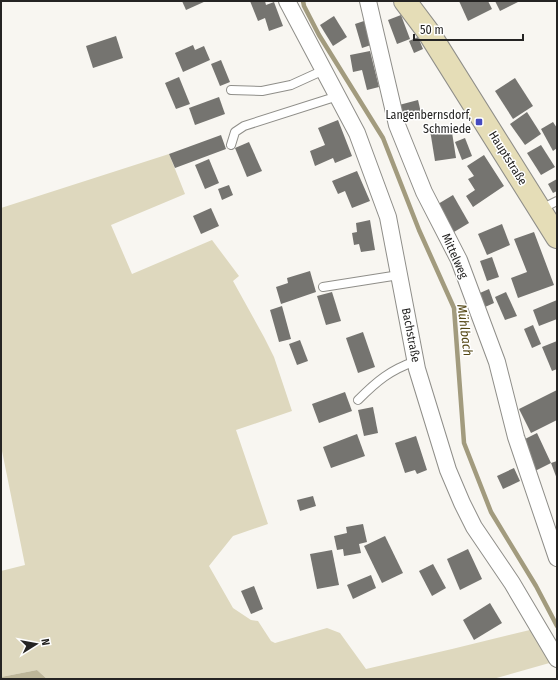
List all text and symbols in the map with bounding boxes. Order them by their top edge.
scale bar [414,16,523,42]
text: 50 m [420,23,444,37]
place label: Langenbernsdorf, Schmiede [385,108,471,136]
marker: Langenbernsdorf, Schmiede [474,117,484,127]
street label: Hauptstraße [486,128,530,188]
street label: Mittelweg [439,231,471,281]
water label: Mühlbach [454,303,476,357]
street label: Bachstraße [399,307,423,363]
north arrow [16,624,56,664]
text: N [38,638,52,647]

